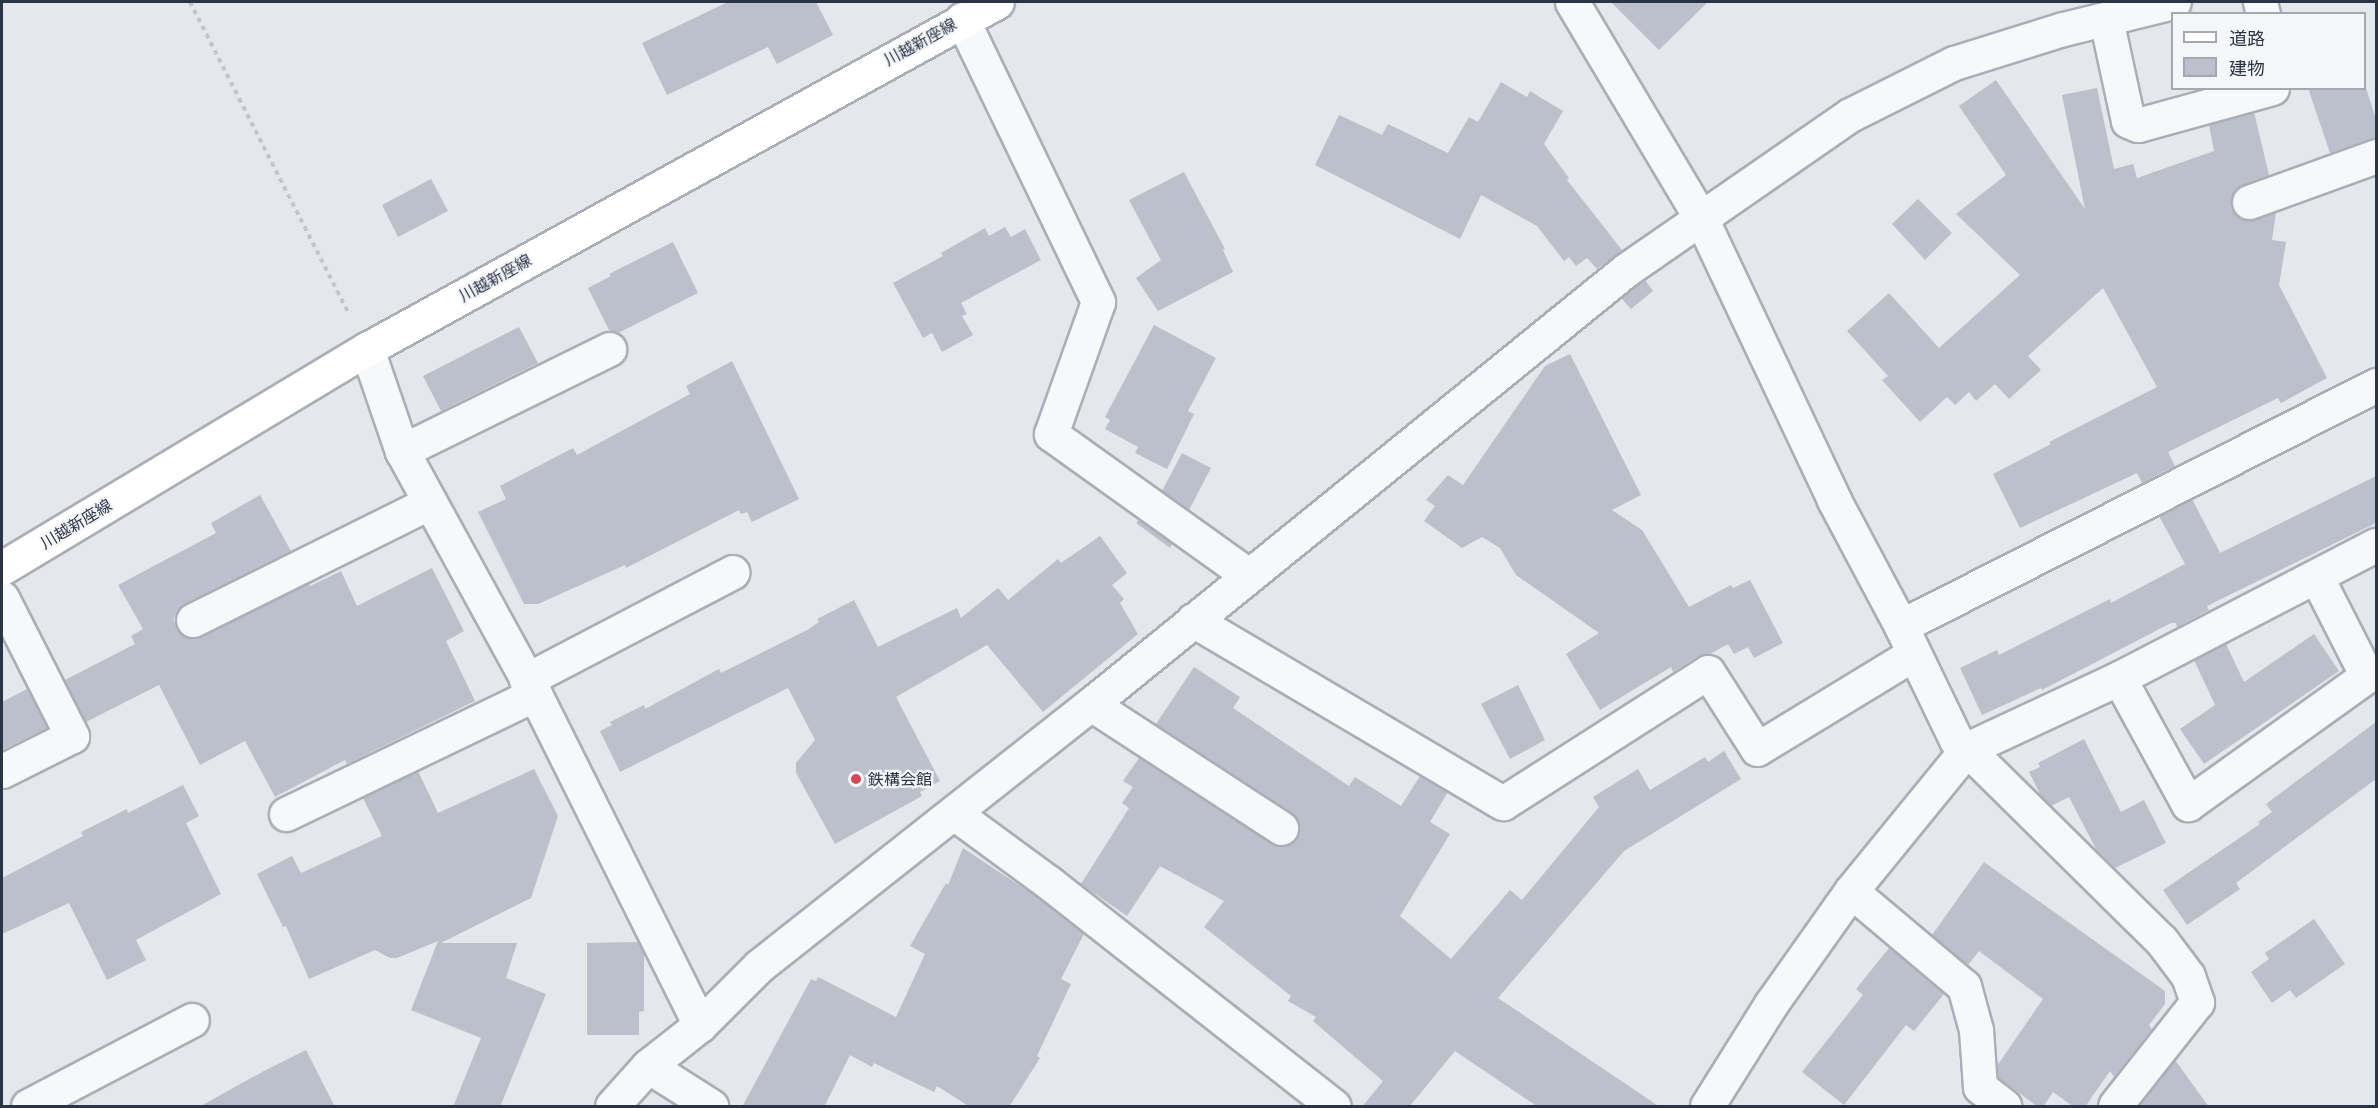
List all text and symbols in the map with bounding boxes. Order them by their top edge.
legend [2171,12,2366,90]
street label: 川越新座線 [880,14,960,70]
text: 道路 [2229,28,2265,48]
text: 建物 [2229,58,2265,78]
street label: 川越新座線 [455,250,535,306]
street label: 川越新座線 [37,495,115,553]
place label: 鉄構会館 [868,769,932,789]
marker: 鉄構会館 [849,772,863,786]

